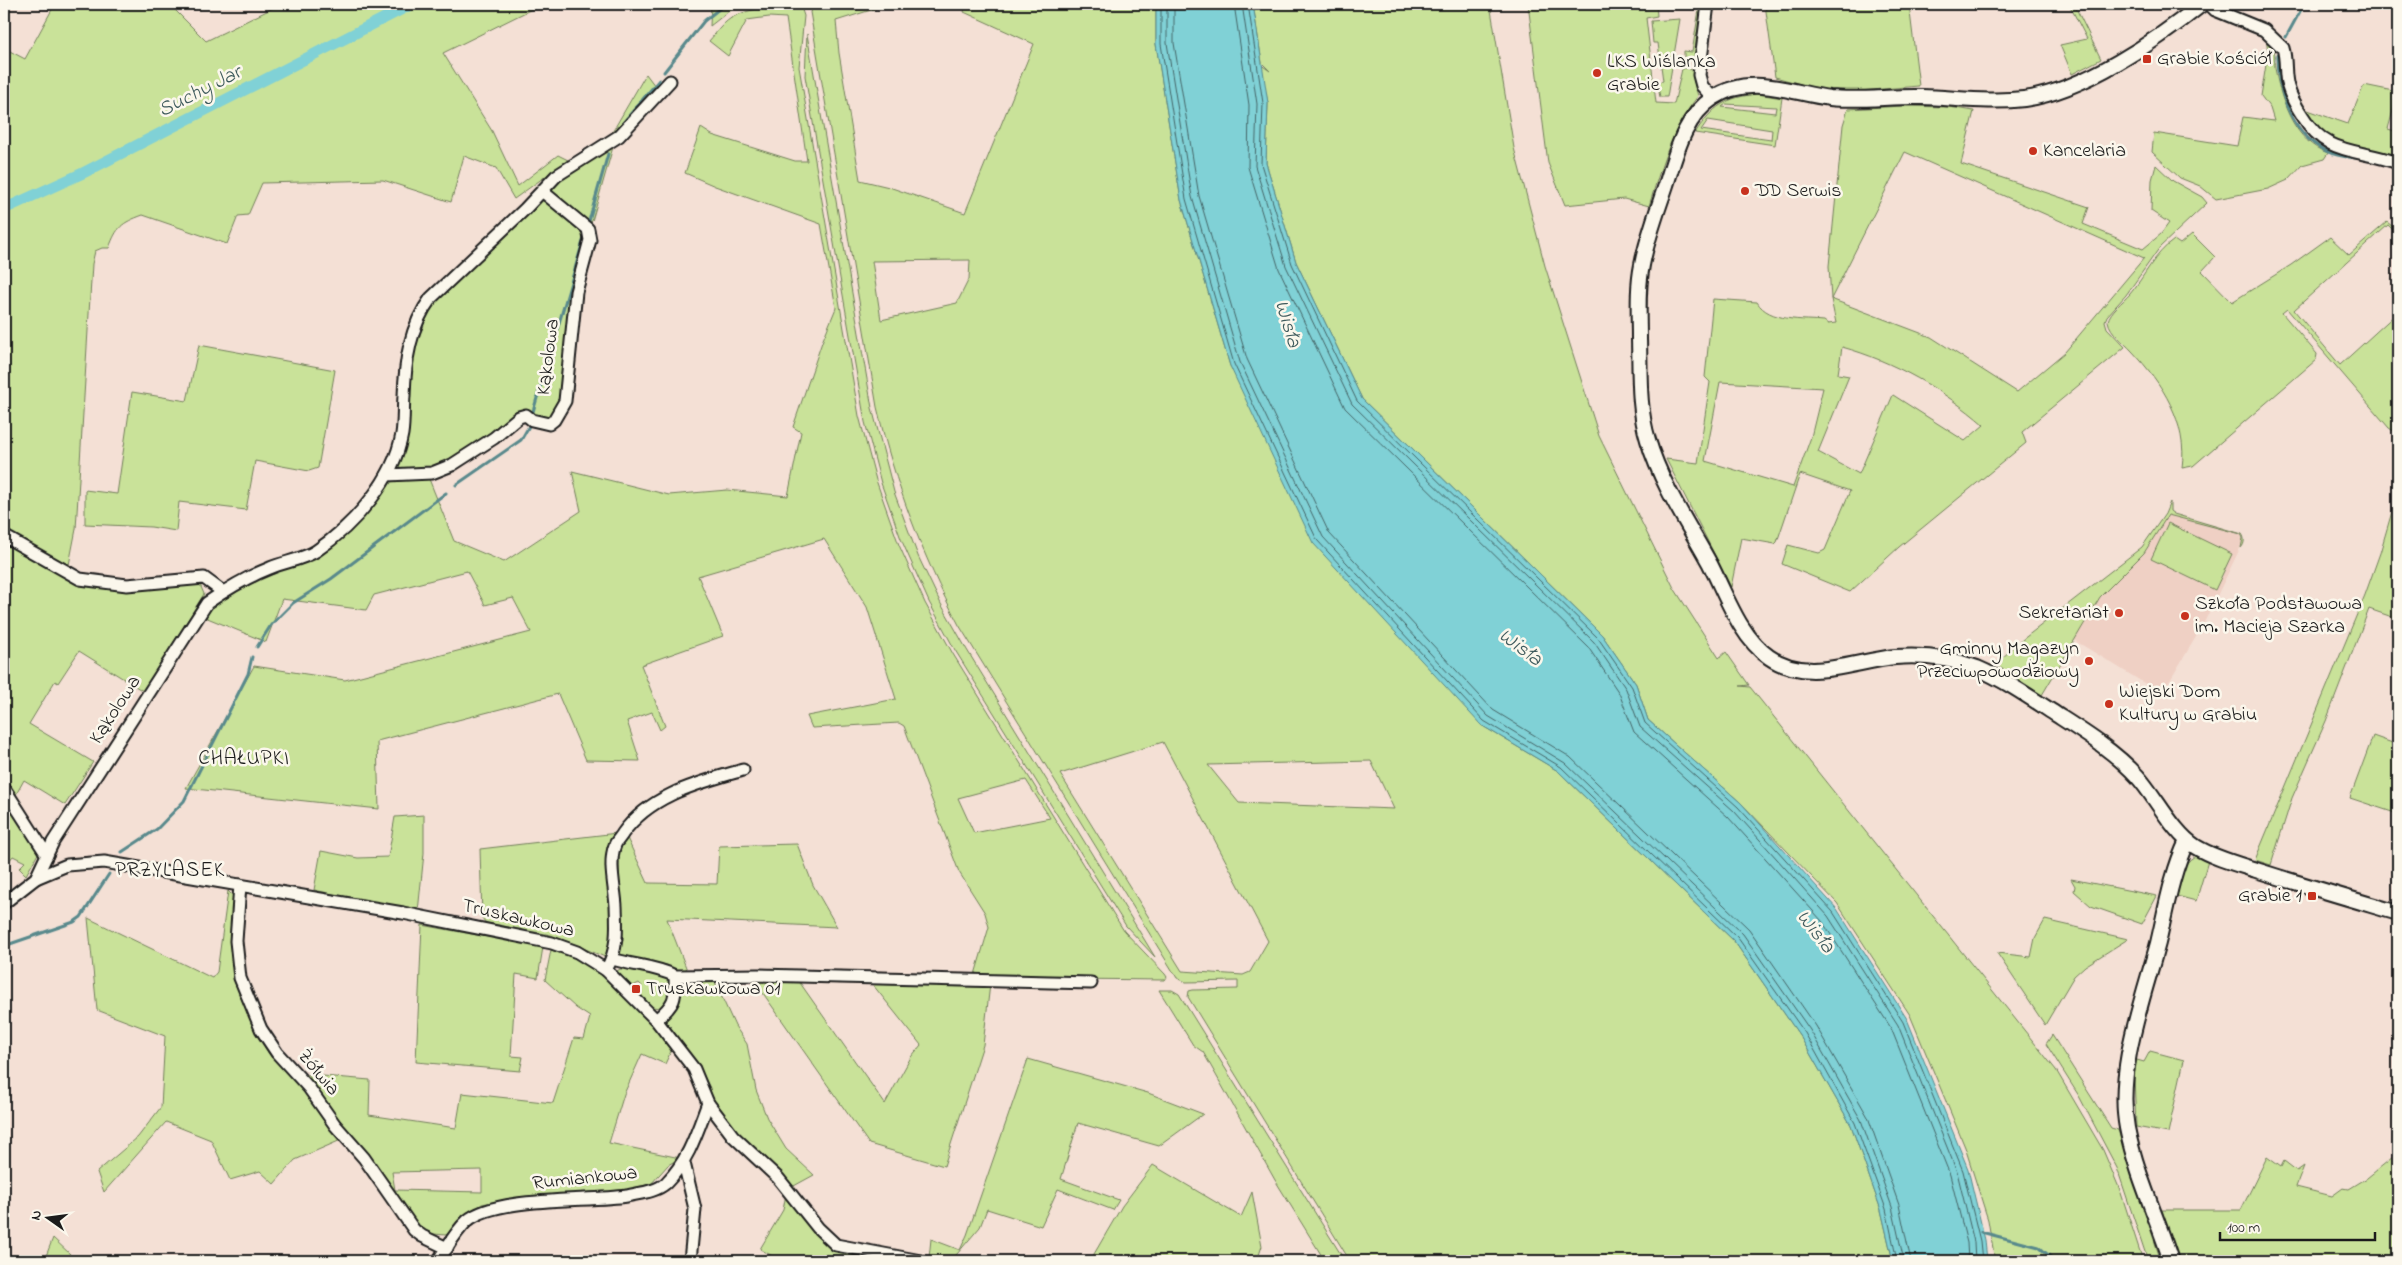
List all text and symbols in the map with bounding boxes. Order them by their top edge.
place label: Grabie Kościół [2157,45,2272,74]
place label: LKS Wiślanka Grabie [1607,48,1716,100]
marker: Grabie Kościół [2141,53,2153,65]
water label: Suchy Jar [153,57,249,126]
marker: LKS Wiślanka Grabie [1591,67,1603,79]
place label: Kancelaria [2043,137,2126,166]
marker: Kancelaria [2027,145,2039,157]
place label: DD Serwis [1754,177,1841,206]
marker: DD Serwis [1739,185,1751,197]
water label: Wisła [1266,297,1309,352]
street label: Kąkolowa [530,317,568,397]
place label: Szkoła Podstawowa im. Macieja Szarka [2195,590,2362,642]
place label: Sekretariat [2018,599,2109,628]
marker: Sekretariat [2113,607,2125,619]
marker: Szkoła Podstawowa im. Macieja Szarka [2179,610,2191,622]
water label: Wisła [1492,622,1549,675]
place label: Gminny Magazyn Przeciwpowodziowy [1917,635,2079,687]
marker: Gminny Magazyn Przeciwpowodziowy [2083,655,2095,667]
street label: Kąkolowa [83,670,149,750]
place label: Wiejski Dom Kultury w Grabiu [2119,678,2257,730]
marker: Wiejski Dom Kultury w Grabiu [2103,698,2115,710]
district label: CHAŁUPKI [198,744,290,774]
district label: PRZYLASEK [115,856,225,886]
place label: Grabie 1 [2238,882,2302,911]
marker: Grabie 1 [2306,890,2318,902]
street label: Truskawkowa [459,892,577,946]
water label: Wisła [1788,904,1842,961]
place label: Truskawkowa 01 [646,975,781,1004]
marker: Truskawkowa 01 [630,983,642,995]
street label: Żółwia [290,1043,346,1103]
street label: Rumiankowa [531,1159,639,1199]
north arrow [22,1192,72,1242]
text: N [26,1208,48,1222]
scale bar [2220,1210,2374,1242]
text: 100 m [2227,1217,2260,1239]

